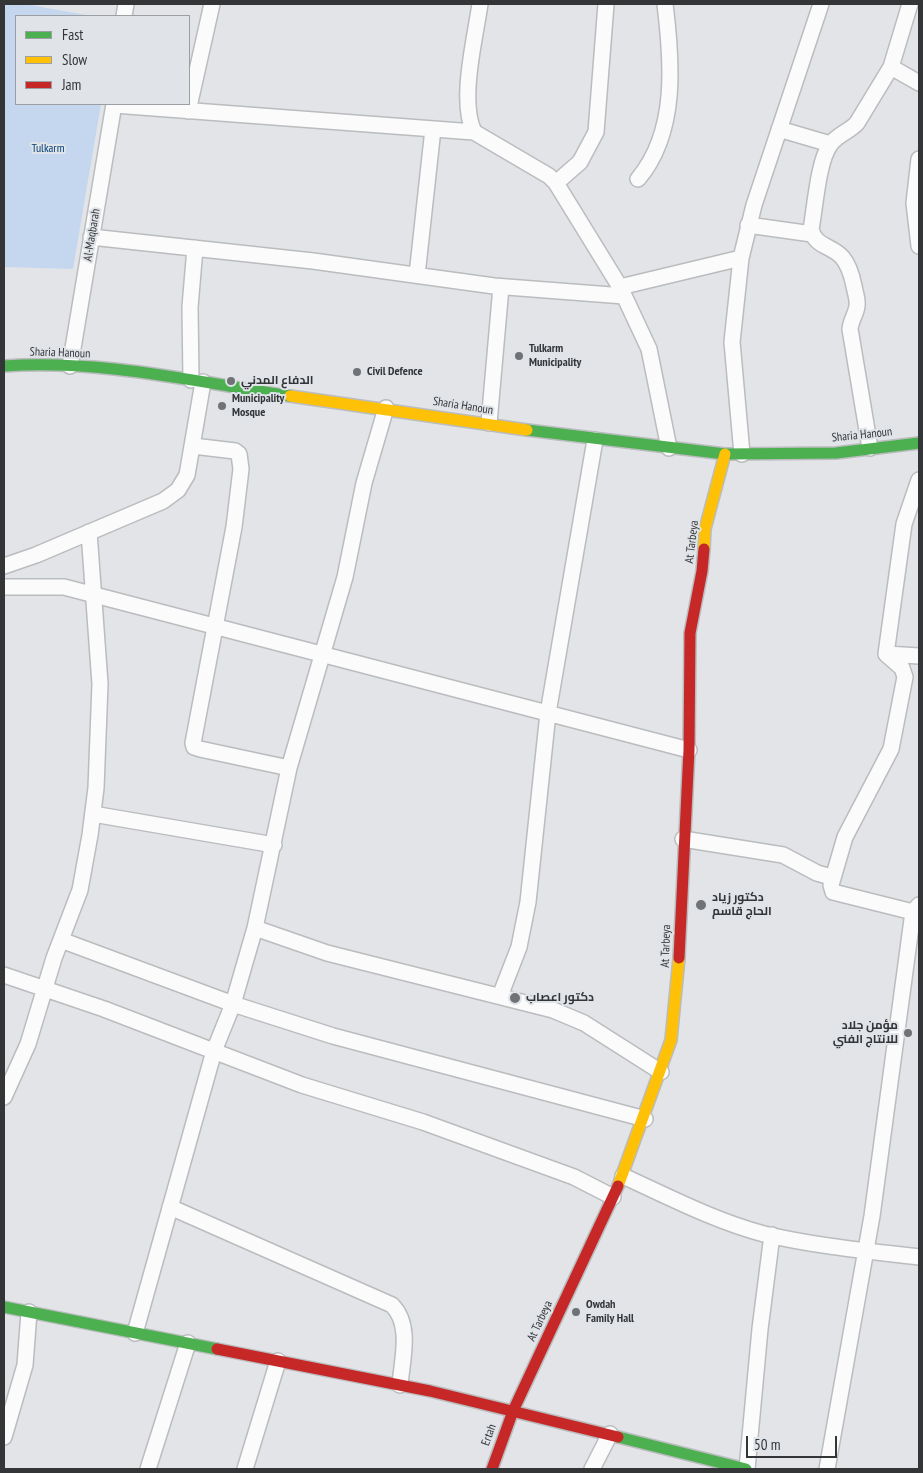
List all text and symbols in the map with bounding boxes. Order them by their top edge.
legend [15,15,190,105]
text: Fast [62,25,83,44]
text: Slow [62,50,87,69]
text: Jam [62,75,81,94]
park label: Tulkarm [32,142,64,156]
street label: Al-Maqbarah [81,208,103,262]
place label: Tulkarm Municipality [529,342,581,370]
street label: Sharia Hanoun [29,345,91,361]
marker: Tulkarm Municipality [513,350,525,362]
place label: Civil Defence [367,365,423,379]
marker: Civil Defence [351,366,363,378]
place label: الدفاع المدني [241,374,314,388]
marker: الدفاع المدني [225,375,237,387]
place label: Municipality Mosque [232,392,284,420]
street label: Sharia Hanoun [432,394,494,418]
marker: Municipality Mosque [216,400,228,412]
street label: Sharia Hanoun [831,425,893,445]
street label: At Tarbeya [682,520,702,564]
place label: دكتور زياد الحاج قاسم [712,891,772,919]
marker: دكتور زياد الحاج قاسم [694,898,708,912]
street label: At Tarbeya [658,924,674,968]
marker: دكتور اعصاب [508,991,522,1005]
place label: دكتور اعصاب [526,991,594,1005]
place label: مؤمن جلاد للانتاج الفني [833,1019,898,1047]
marker: مؤمن جلاد للانتاج الفني [902,1027,914,1039]
street label: At Tarbeya [524,1298,556,1344]
place label: Owdah Family Hall [586,1298,634,1326]
marker: Owdah Family Hall [570,1306,582,1318]
street label: Ertah [478,1422,500,1448]
scale bar [748,1426,839,1458]
text: 50 m [754,1435,780,1454]

